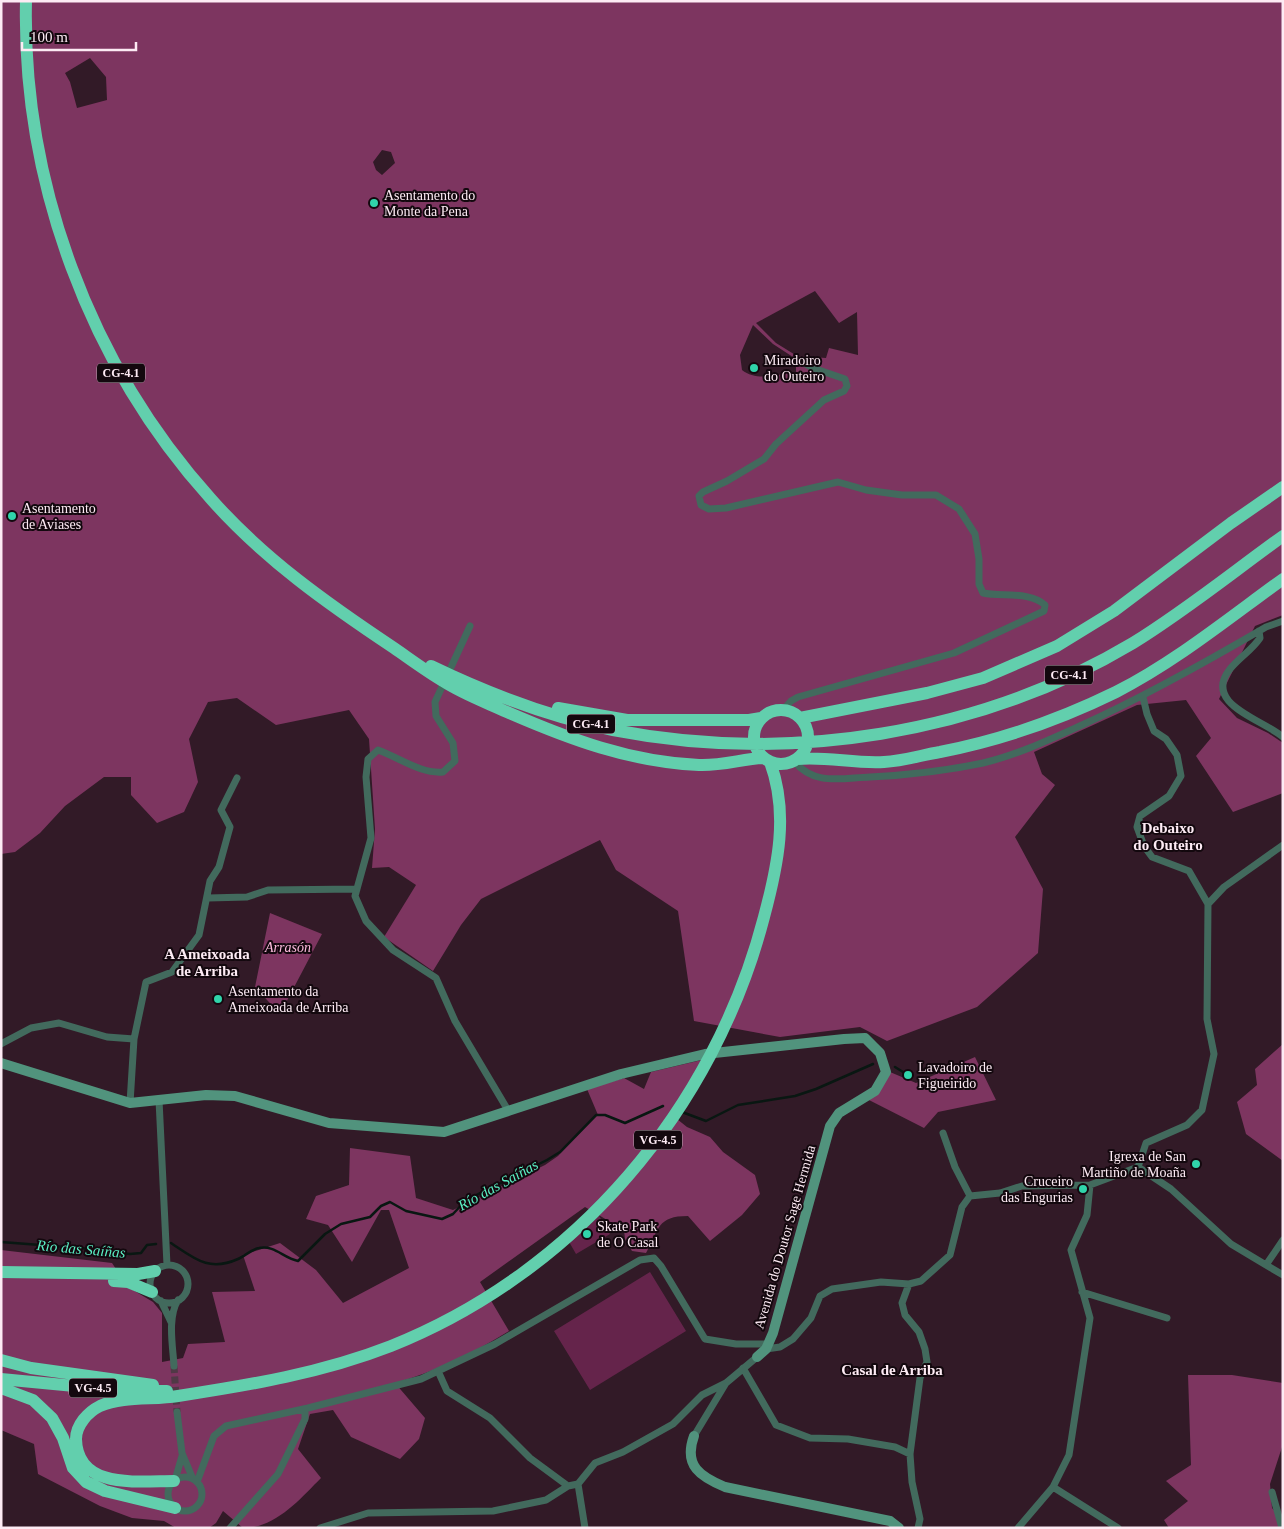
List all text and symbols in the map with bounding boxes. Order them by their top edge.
scale bar [22,20,136,52]
text: 100 m [30,29,68,45]
place label: Asentamento do Monte da Pena [384,188,475,219]
marker: Asentamento do Monte da Pena [368,197,380,209]
place label: Miradoiro do Outeiro [764,353,824,384]
marker: Miradoiro do Outeiro [748,362,760,374]
road number: CG-4.1 [97,363,145,382]
place label: Asentamento de Aviases [22,501,96,532]
marker: Asentamento de Aviases [6,510,18,522]
road number: CG-4.1 [1045,666,1093,684]
road number: CG-4.1 [567,714,615,734]
district label: Debaixo do Outeiro [1133,820,1203,853]
park label: Arrasón [264,940,311,955]
district label: A Ameixoada de Arriba [164,946,250,979]
place label: Asentamento da Ameixoada de Arriba [228,984,349,1015]
marker: Asentamento da Ameixoada de Arriba [212,993,224,1005]
place label: Lavadoiro de Figueirido [918,1060,992,1091]
marker: Lavadoiro de Figueirido [902,1069,914,1081]
road number: VG-4.5 [634,1130,682,1150]
street label: Avenida do Doutor Sage Hermida [752,1143,819,1331]
place label: Igrexa de San Martiño de Moaña [1082,1149,1187,1180]
water label: Río das Saíñas [454,1156,541,1214]
marker: Igrexa de San Martiño de Moaña [1190,1158,1202,1170]
place label: Cruceiro das Engurias [1001,1174,1073,1205]
marker: Cruceiro das Engurias [1077,1183,1089,1195]
place label: Skate Park de O Casal [597,1219,659,1250]
marker: Skate Park de O Casal [581,1228,593,1240]
water label: Río das Saíñas [35,1237,126,1261]
district label: Casal de Arriba [841,1362,943,1378]
road number: VG-4.5 [69,1379,117,1398]

